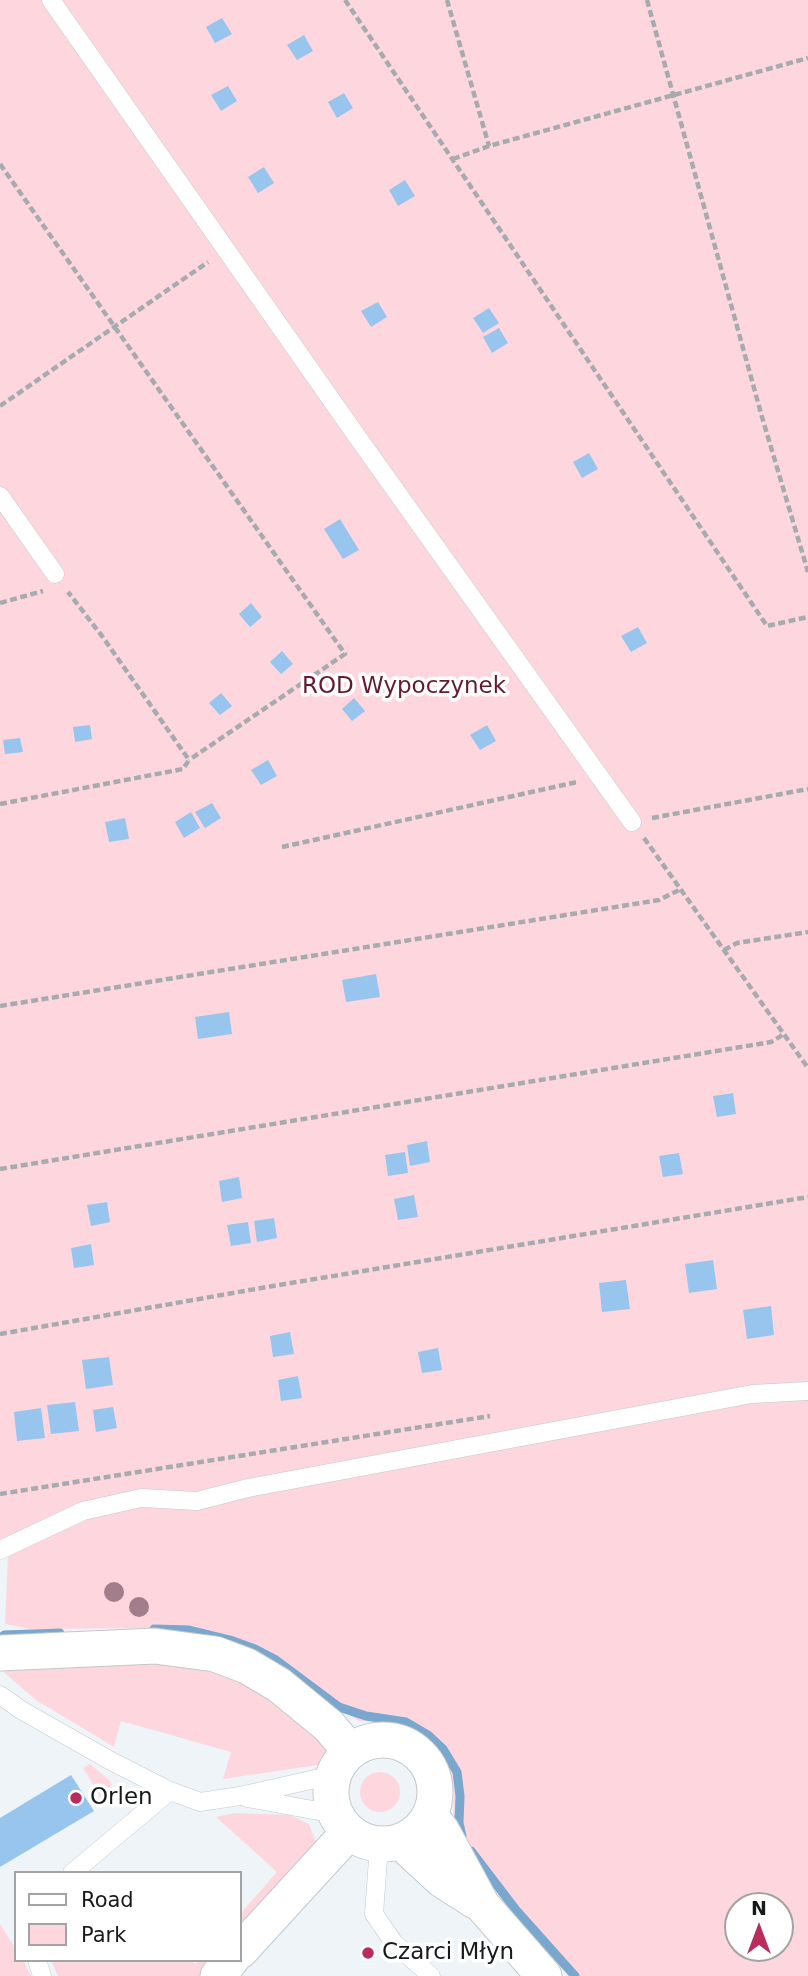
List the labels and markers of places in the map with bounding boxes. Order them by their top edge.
place label: Orlen [90,1784,153,1812]
marker: Orlen [68,1790,84,1806]
place label: Czarci Młyn [382,1939,514,1967]
marker: Czarci Młyn [360,1945,376,1961]

